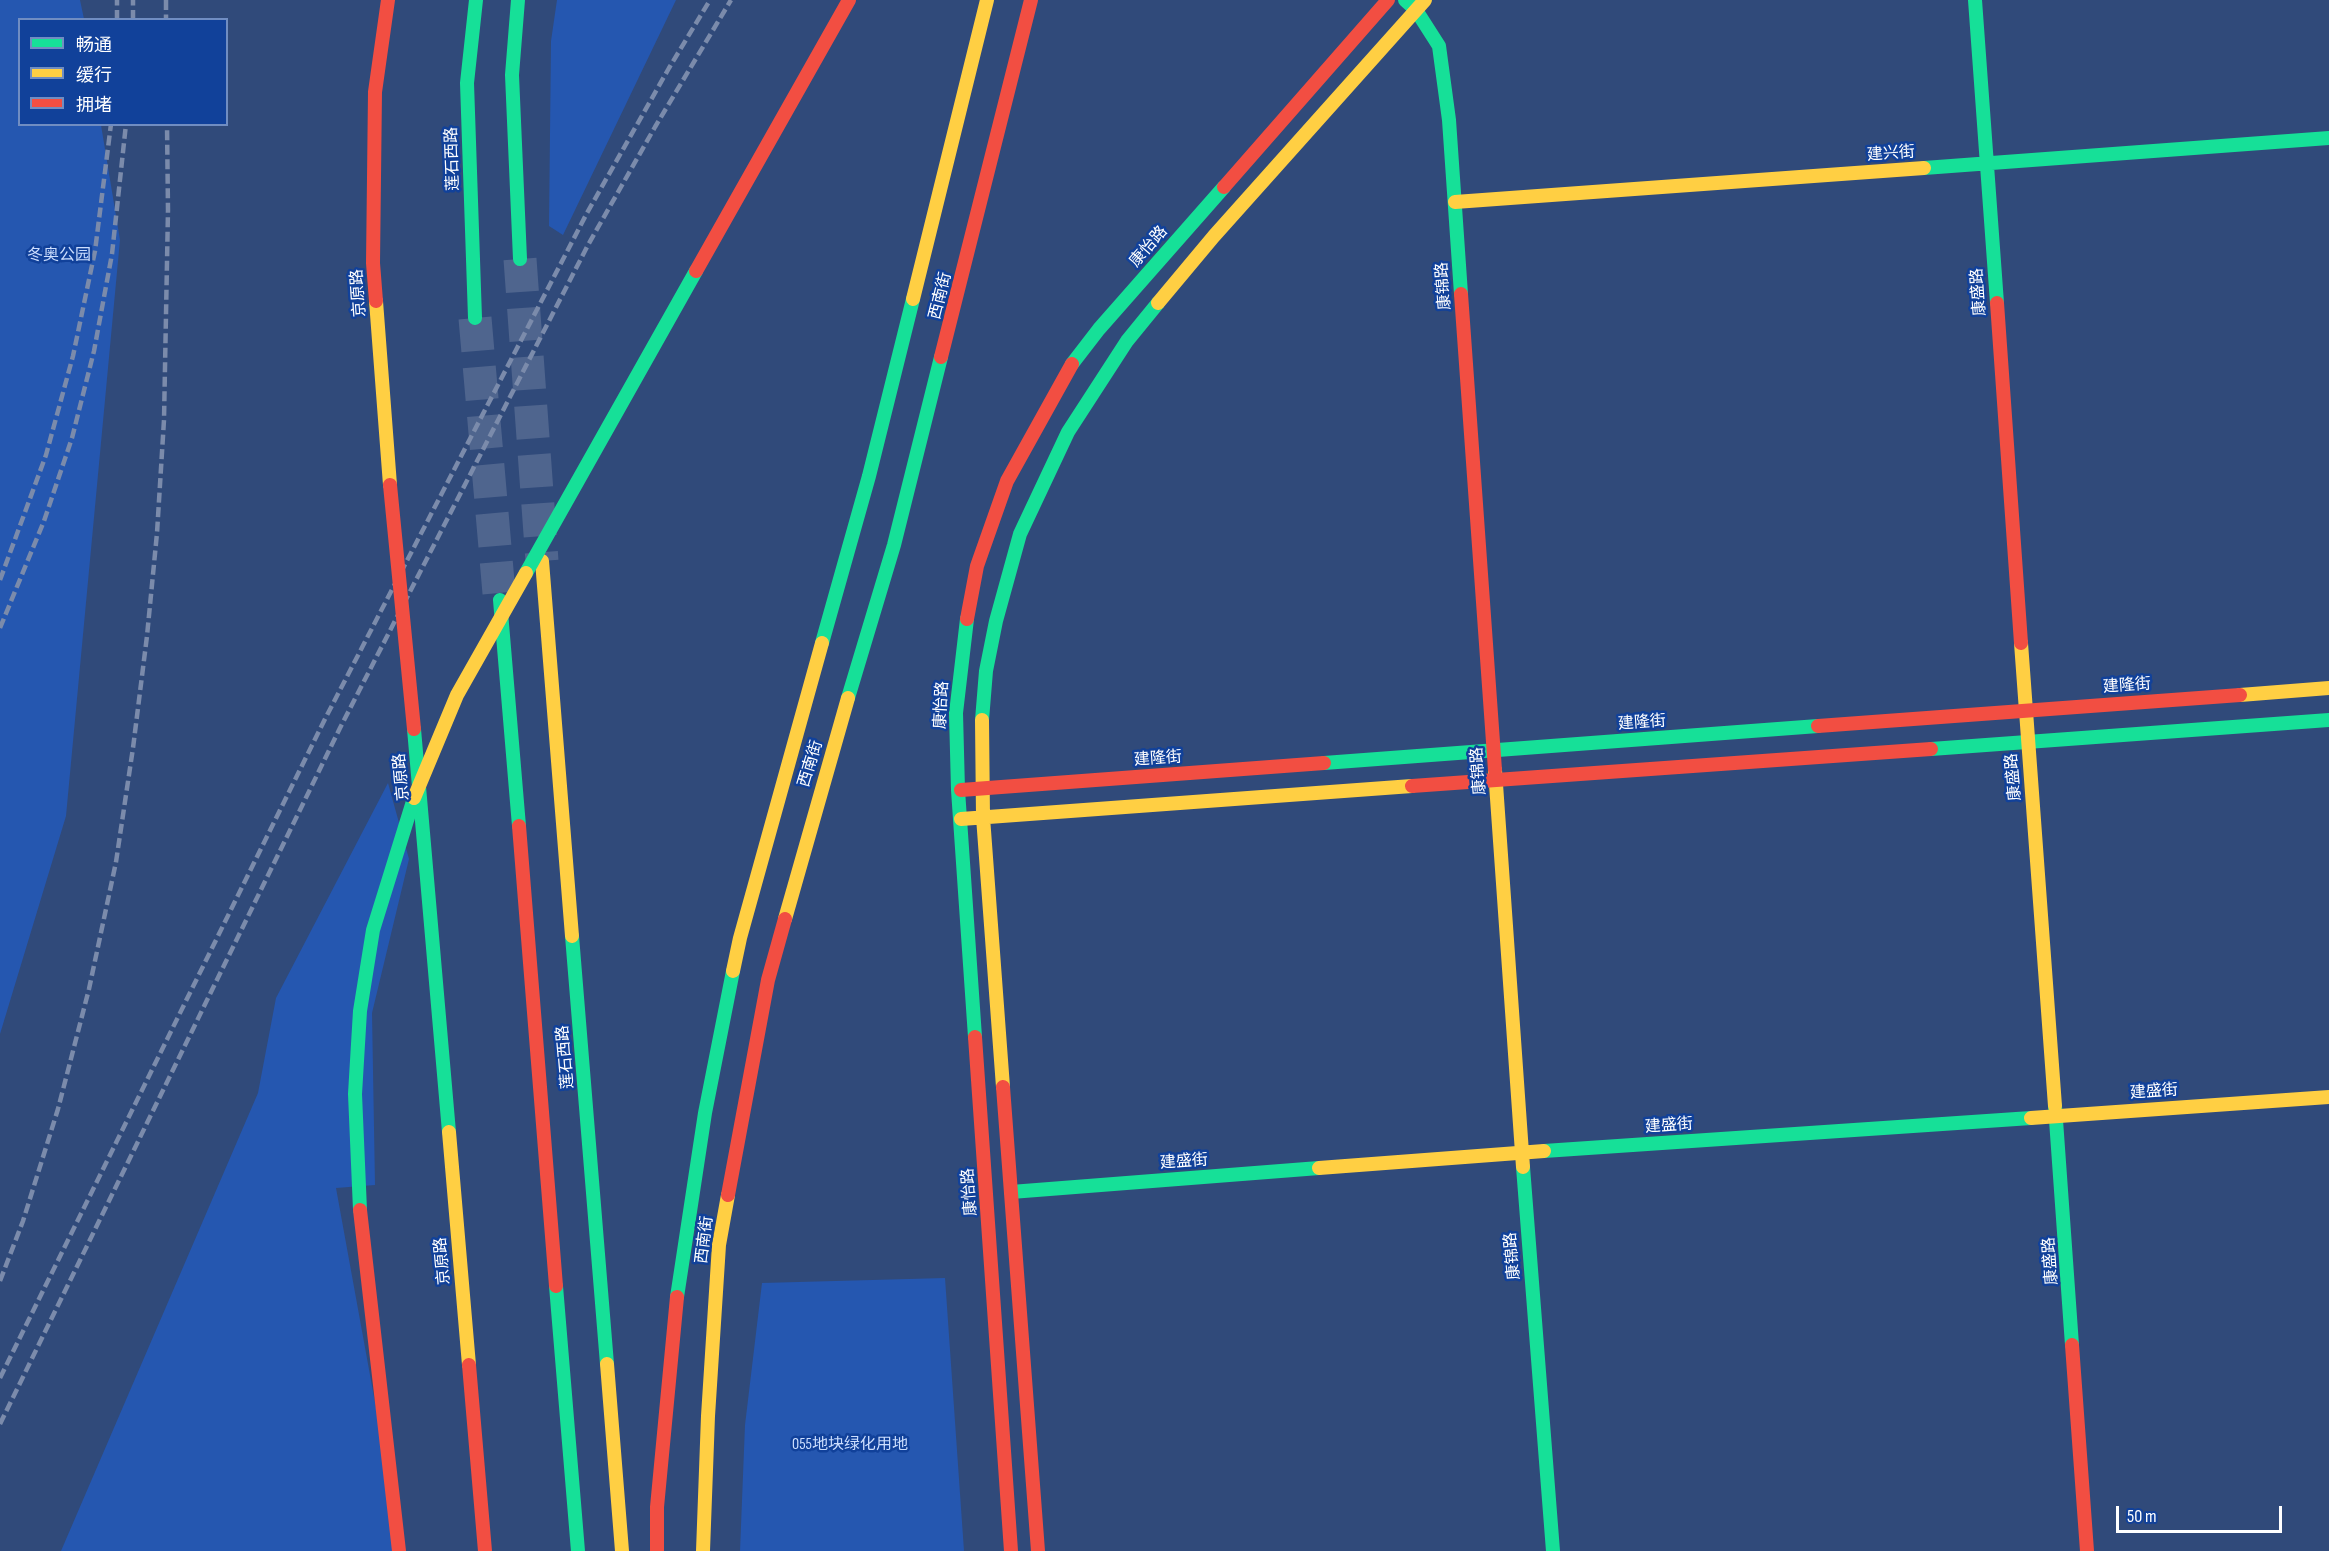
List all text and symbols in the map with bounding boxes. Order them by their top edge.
legend [18,18,228,126]
text: 畅通 [76,35,112,56]
text: 缓行 [76,65,112,86]
text: 拥堵 [76,95,112,116]
street label: 莲石西路 [442,127,464,191]
street label: 建兴街 [1866,143,1916,165]
street label: 康怡路 [1126,223,1172,271]
park label: 冬奥公园 [27,246,91,266]
street label: 康锦路 [1433,261,1455,311]
street label: 康盛路 [1968,267,1990,317]
street label: 京原路 [348,268,370,318]
street label: 西南街 [926,270,956,322]
street label: 建隆街 [2102,675,2152,697]
street label: 康怡路 [931,681,953,729]
street label: 建隆街 [1617,712,1667,734]
street label: 西南街 [795,738,827,790]
street label: 康锦路 [1468,746,1490,796]
street label: 建隆街 [1133,748,1183,770]
street label: 京原路 [390,752,414,802]
street label: 康盛路 [2002,752,2026,802]
street label: 莲石西路 [554,1024,578,1090]
street label: 建盛街 [2129,1081,2179,1103]
street label: 建盛街 [1644,1115,1694,1137]
street label: 建盛街 [1159,1151,1209,1173]
street label: 康怡路 [959,1167,981,1217]
street label: 西南街 [693,1215,717,1265]
street label: 康锦路 [1501,1231,1525,1281]
street label: 京原路 [431,1236,455,1286]
street label: 康盛路 [2040,1236,2062,1286]
park label: 055地块绿化用地 [792,1435,908,1455]
scale bar [2119,1494,2286,1532]
text: 50 m [2127,1506,2157,1527]

